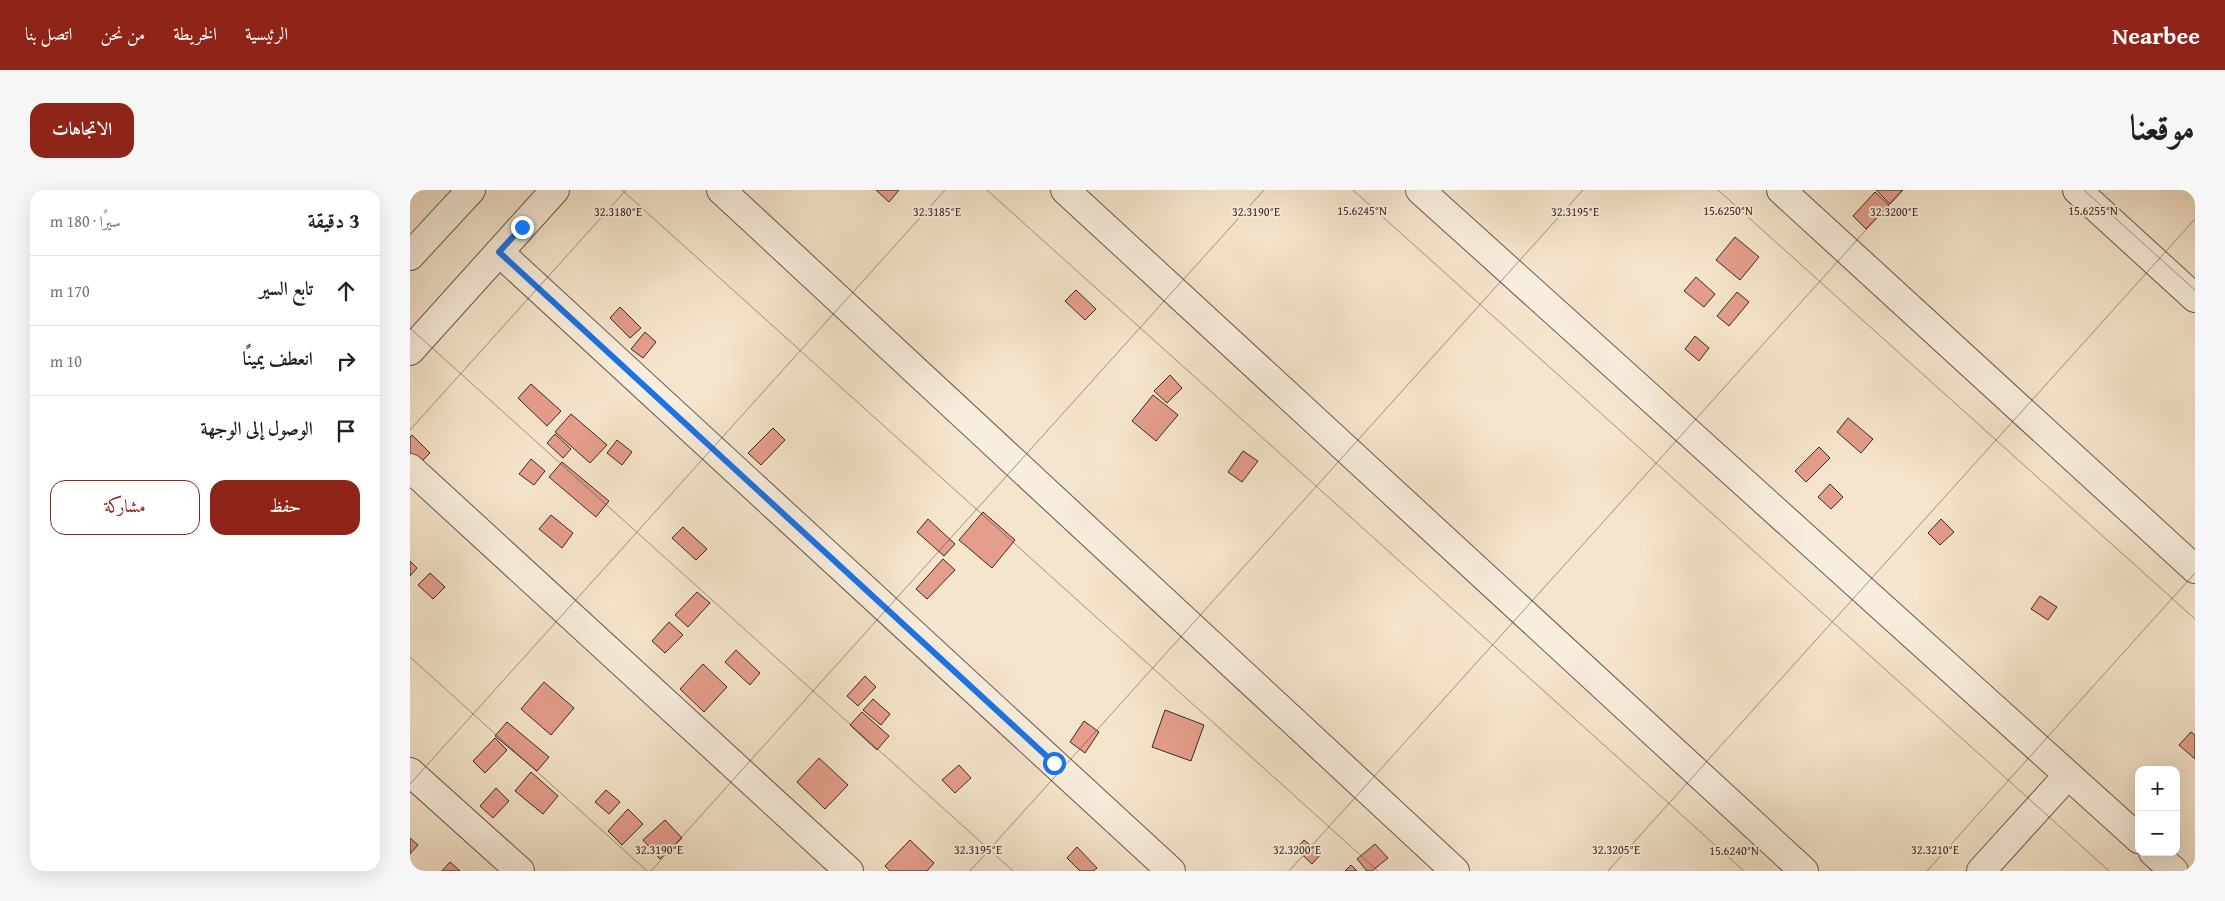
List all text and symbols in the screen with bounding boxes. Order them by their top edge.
text: Nearbee [2112,18,2200,53]
text: اتصل بنا [25,20,72,47]
text: من نحن [100,20,145,47]
text: الخريطة [173,20,217,47]
text: الرئيسية [245,20,288,47]
text: موقعنا [2130,101,2195,152]
button: الاتجاهات [30,103,134,158]
text: 15.6245°N [1337,202,1387,219]
text: 15.6250°N [1703,202,1753,219]
text: 15.6255°N [2068,202,2118,219]
text: 32.3180°E [594,203,642,220]
text: 32.3185°E [913,203,961,220]
text: 32.3190°E [1232,203,1280,220]
text: 32.3195°E [1551,203,1599,220]
text: 32.3200°E [1870,203,1918,220]
text: 3 دقيقة [308,205,360,236]
text: سيرًا · 180 m [50,209,121,233]
route end [511,216,534,239]
text: تابع السير [259,274,313,302]
icon: ahead [332,277,360,305]
text: 170 m [50,279,90,303]
text: انعطف يمينًا [243,344,313,372]
icon: right [332,347,360,375]
text: 10 m [50,349,82,373]
text: الوصول إلى الوجهة [201,414,313,442]
icon: arrive [332,417,360,445]
button: مشاركة [50,480,200,535]
button: حفظ [210,480,360,535]
route start [1043,752,1066,775]
map controls [2135,766,2180,856]
button: + [2135,766,2180,811]
button: − [2135,811,2180,856]
text: 32.3190°E [635,841,683,858]
text: 32.3195°E [954,841,1002,858]
text: 32.3200°E [1273,841,1321,858]
text: 32.3205°E [1592,841,1640,858]
text: 32.3210°E [1911,841,1959,858]
text: 15.6240°N [1709,842,1759,859]

